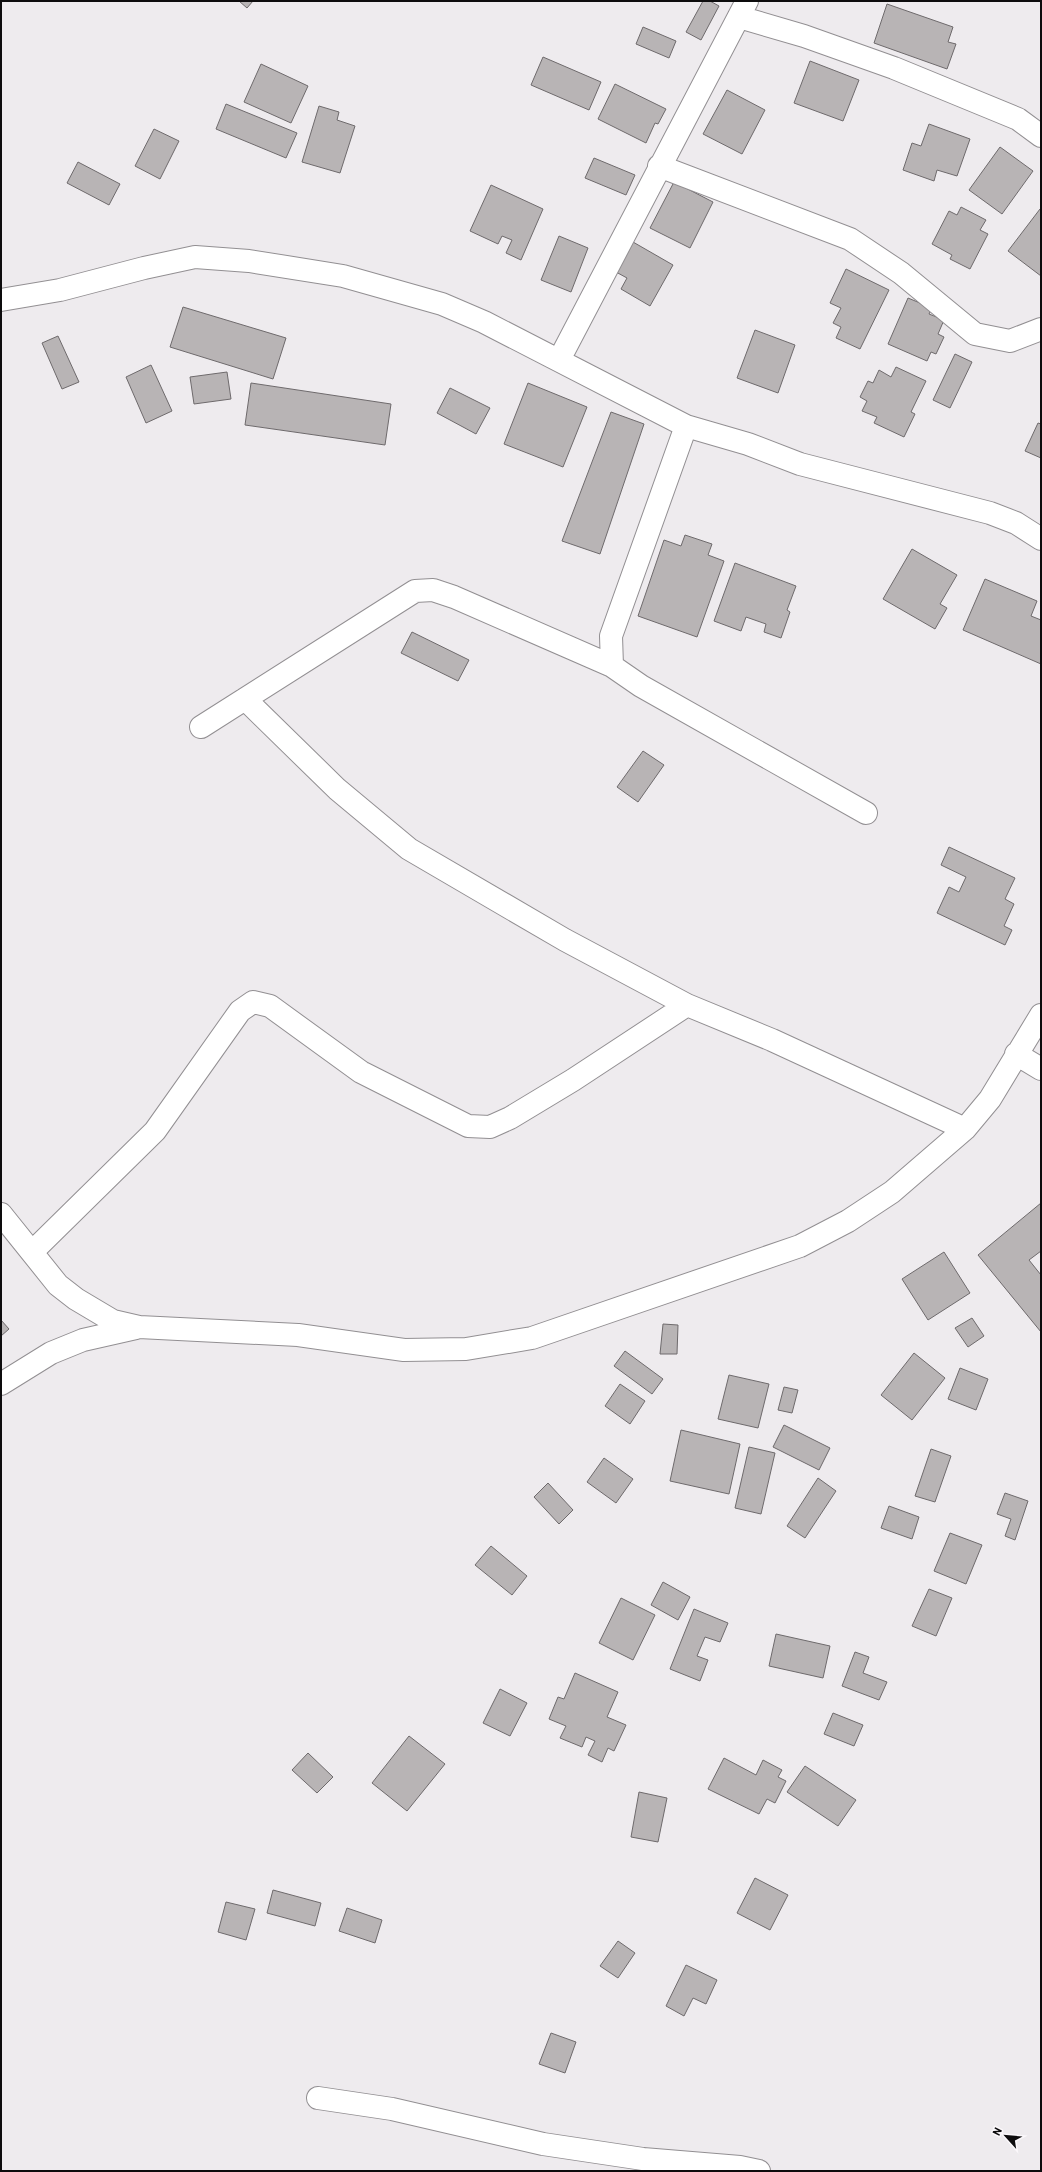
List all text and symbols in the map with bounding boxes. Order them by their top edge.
north arrow [986,2116,1026,2156]
text: N [989,2125,1004,2137]

